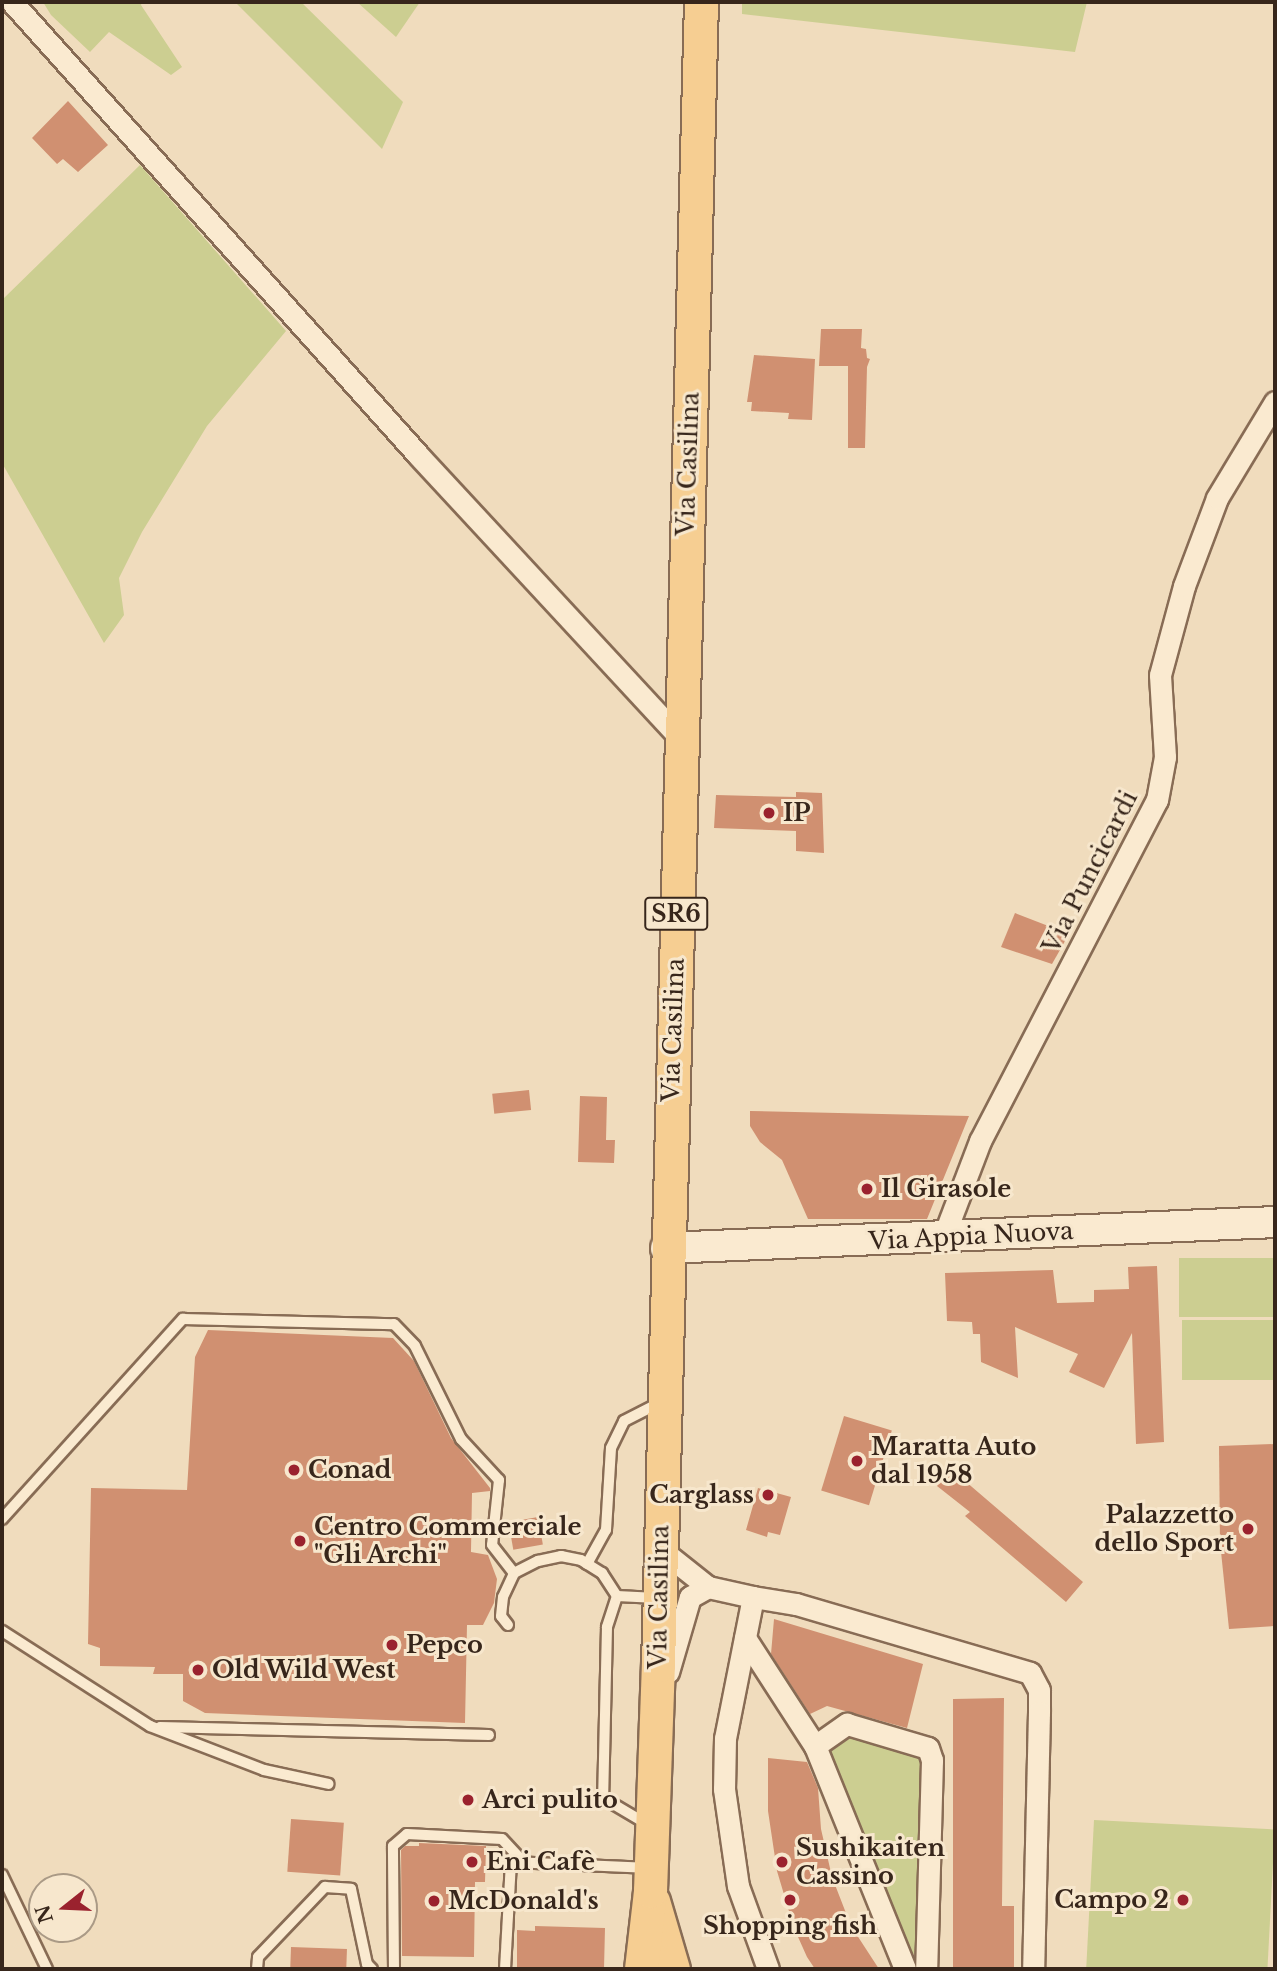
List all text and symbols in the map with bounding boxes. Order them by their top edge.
street label: Via Casilina [671,391,705,537]
street label: Via Puncicardi [1037,786,1143,958]
place label: IP [783,799,811,827]
marker: IP [761,805,777,821]
road number: SR6 [643,894,709,934]
street label: Via Casilina [656,957,690,1103]
place label: Il Girasole [881,1175,1011,1203]
marker: Il Girasole [859,1181,875,1197]
street label: Via Appia Nuova [867,1216,1075,1256]
place label: Maratta Auto dal 1958 [871,1433,1037,1489]
marker: Maratta Auto dal 1958 [849,1453,865,1469]
place label: Conad [308,1456,391,1484]
marker: Conad [286,1462,302,1478]
place label: Carglass [649,1481,754,1509]
marker: Carglass [760,1487,776,1503]
place label: Palazzetto dello Sport [1095,1501,1234,1557]
place label: Centro Commerciale "Gli Archi" [314,1513,582,1569]
marker: Palazzetto dello Sport [1240,1521,1256,1537]
street label: Via Casilina [643,1525,675,1669]
marker: Centro Commerciale "Gli Archi" [292,1533,308,1549]
place label: Pepco [406,1631,483,1659]
marker: Pepco [384,1637,400,1653]
place label: Old Wild West [212,1656,397,1684]
marker: Old Wild West [190,1662,206,1678]
place label: Arci pulito [482,1786,618,1814]
marker: Arci pulito [460,1792,476,1808]
place label: Sushikaiten Cassino [796,1834,945,1890]
place label: Eni Cafè [486,1848,595,1876]
marker: Eni Cafè [464,1854,480,1870]
marker: Sushikaiten Cassino [774,1854,790,1870]
north arrow [28,1873,98,1943]
place label: Campo 2 [1054,1886,1169,1914]
place label: McDonald's [448,1887,599,1915]
marker: Shopping fish [782,1892,798,1908]
marker: Campo 2 [1175,1892,1191,1908]
marker: McDonald's [426,1893,442,1909]
text: N [31,1902,58,1926]
place label: Shopping fish [703,1912,877,1940]

